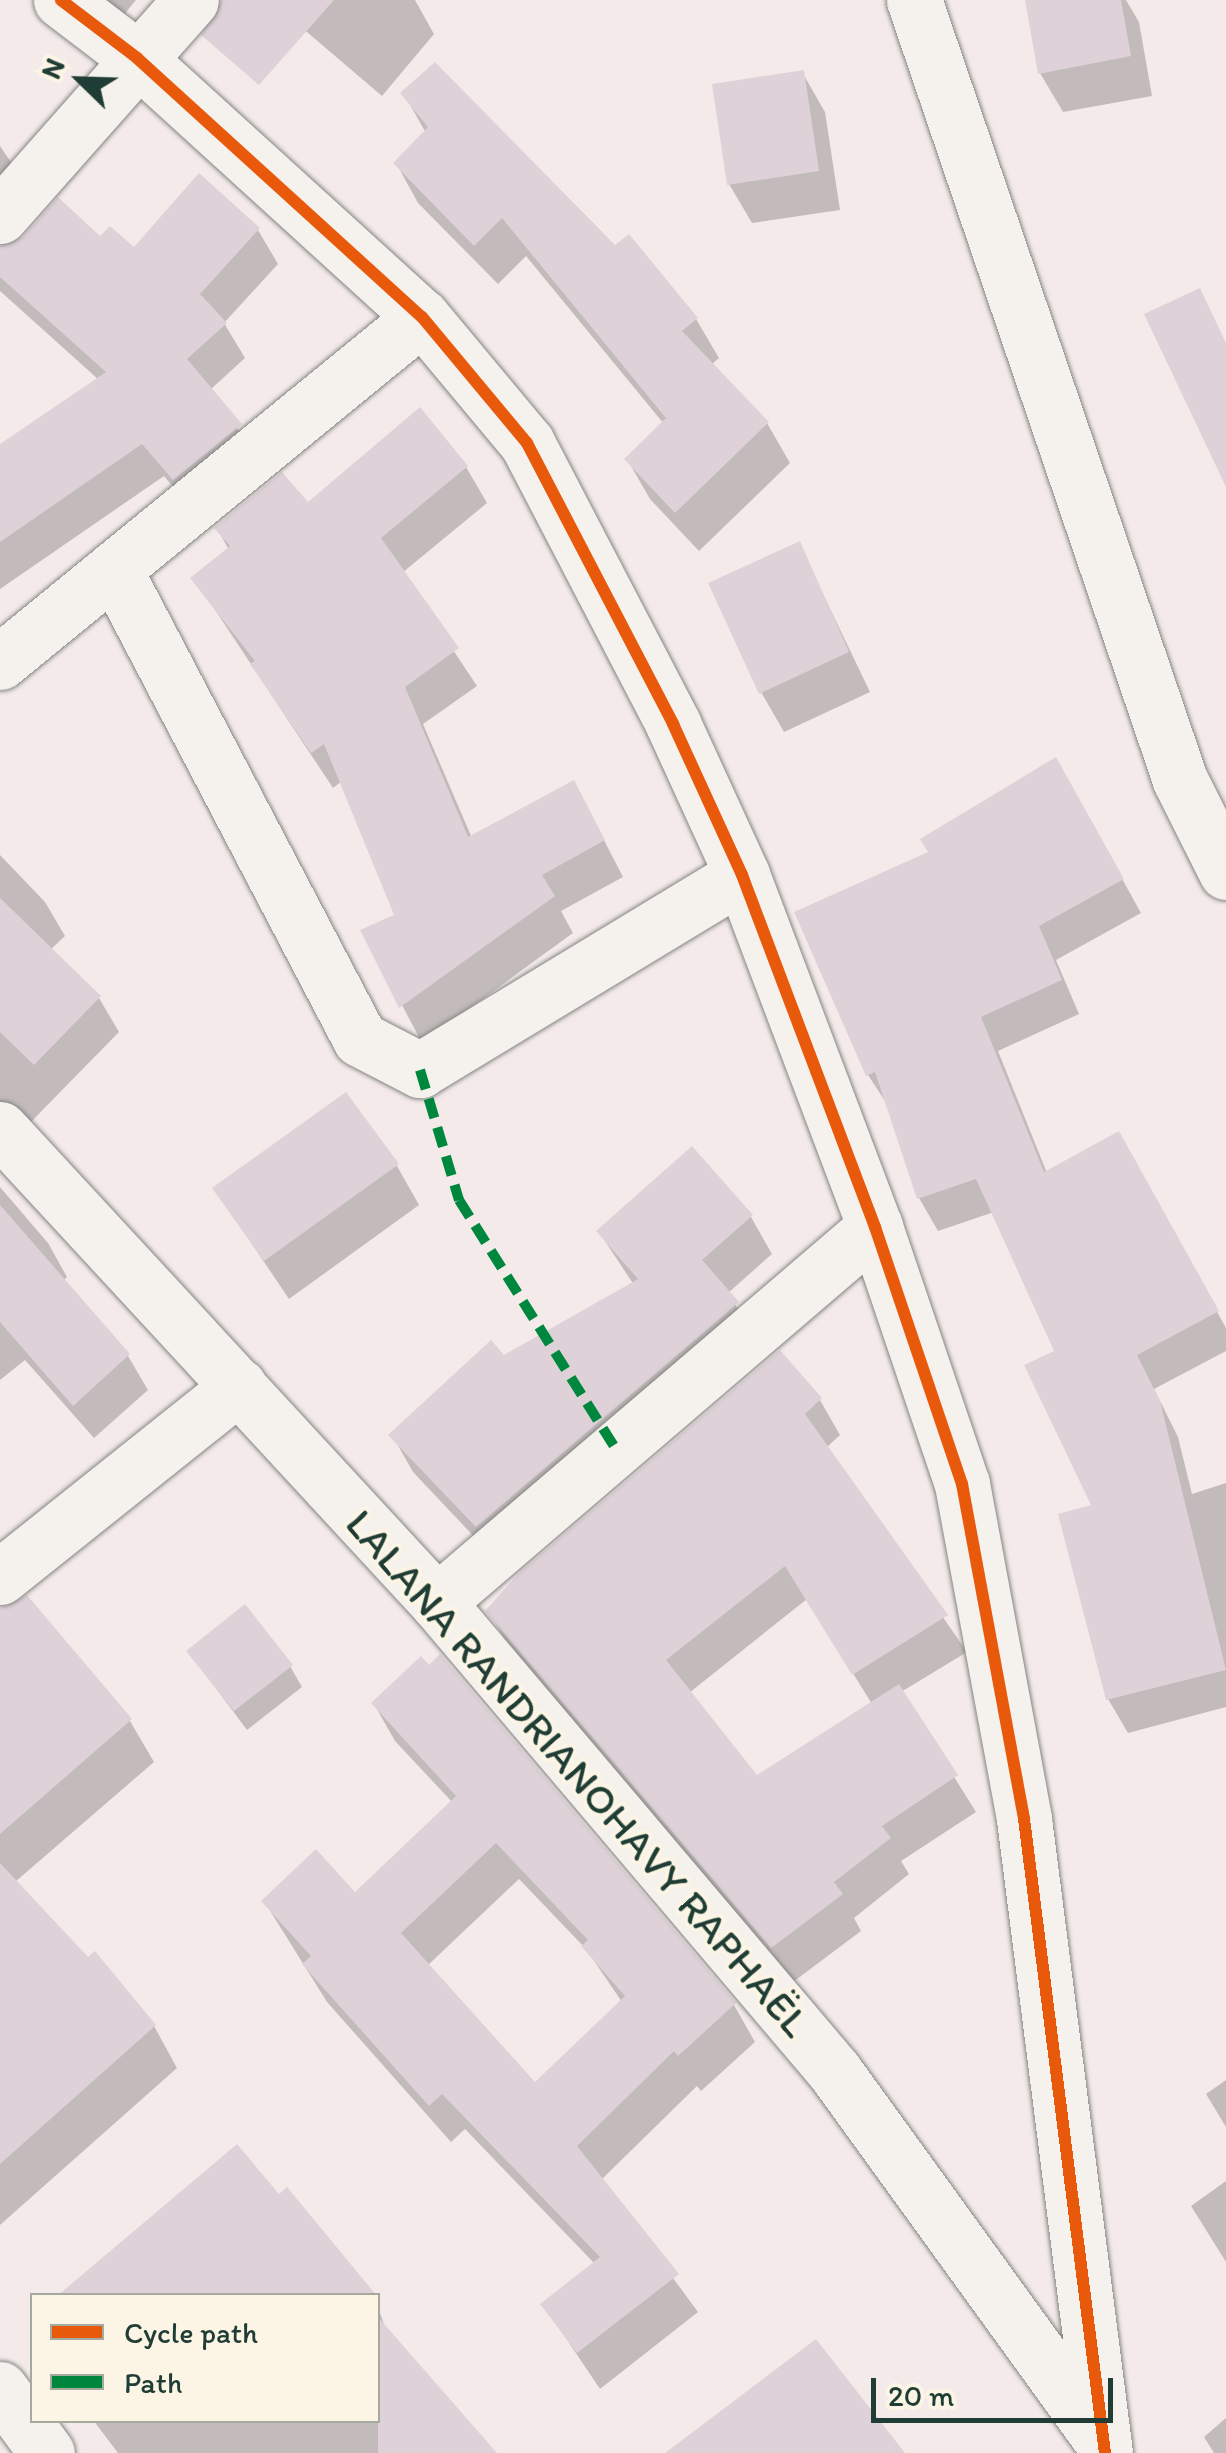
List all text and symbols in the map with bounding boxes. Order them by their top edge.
north arrow [30,30,130,130]
text: N [33,53,72,84]
street label: LALANA RANDRIANOHAVY RAPHAËL [335,1499,821,2047]
legend [30,2293,380,2423]
text: Cycle path [124,2314,258,2351]
scale bar [876,2358,1118,2420]
text: Path [124,2364,182,2401]
text: 20 m [888,2377,954,2414]

